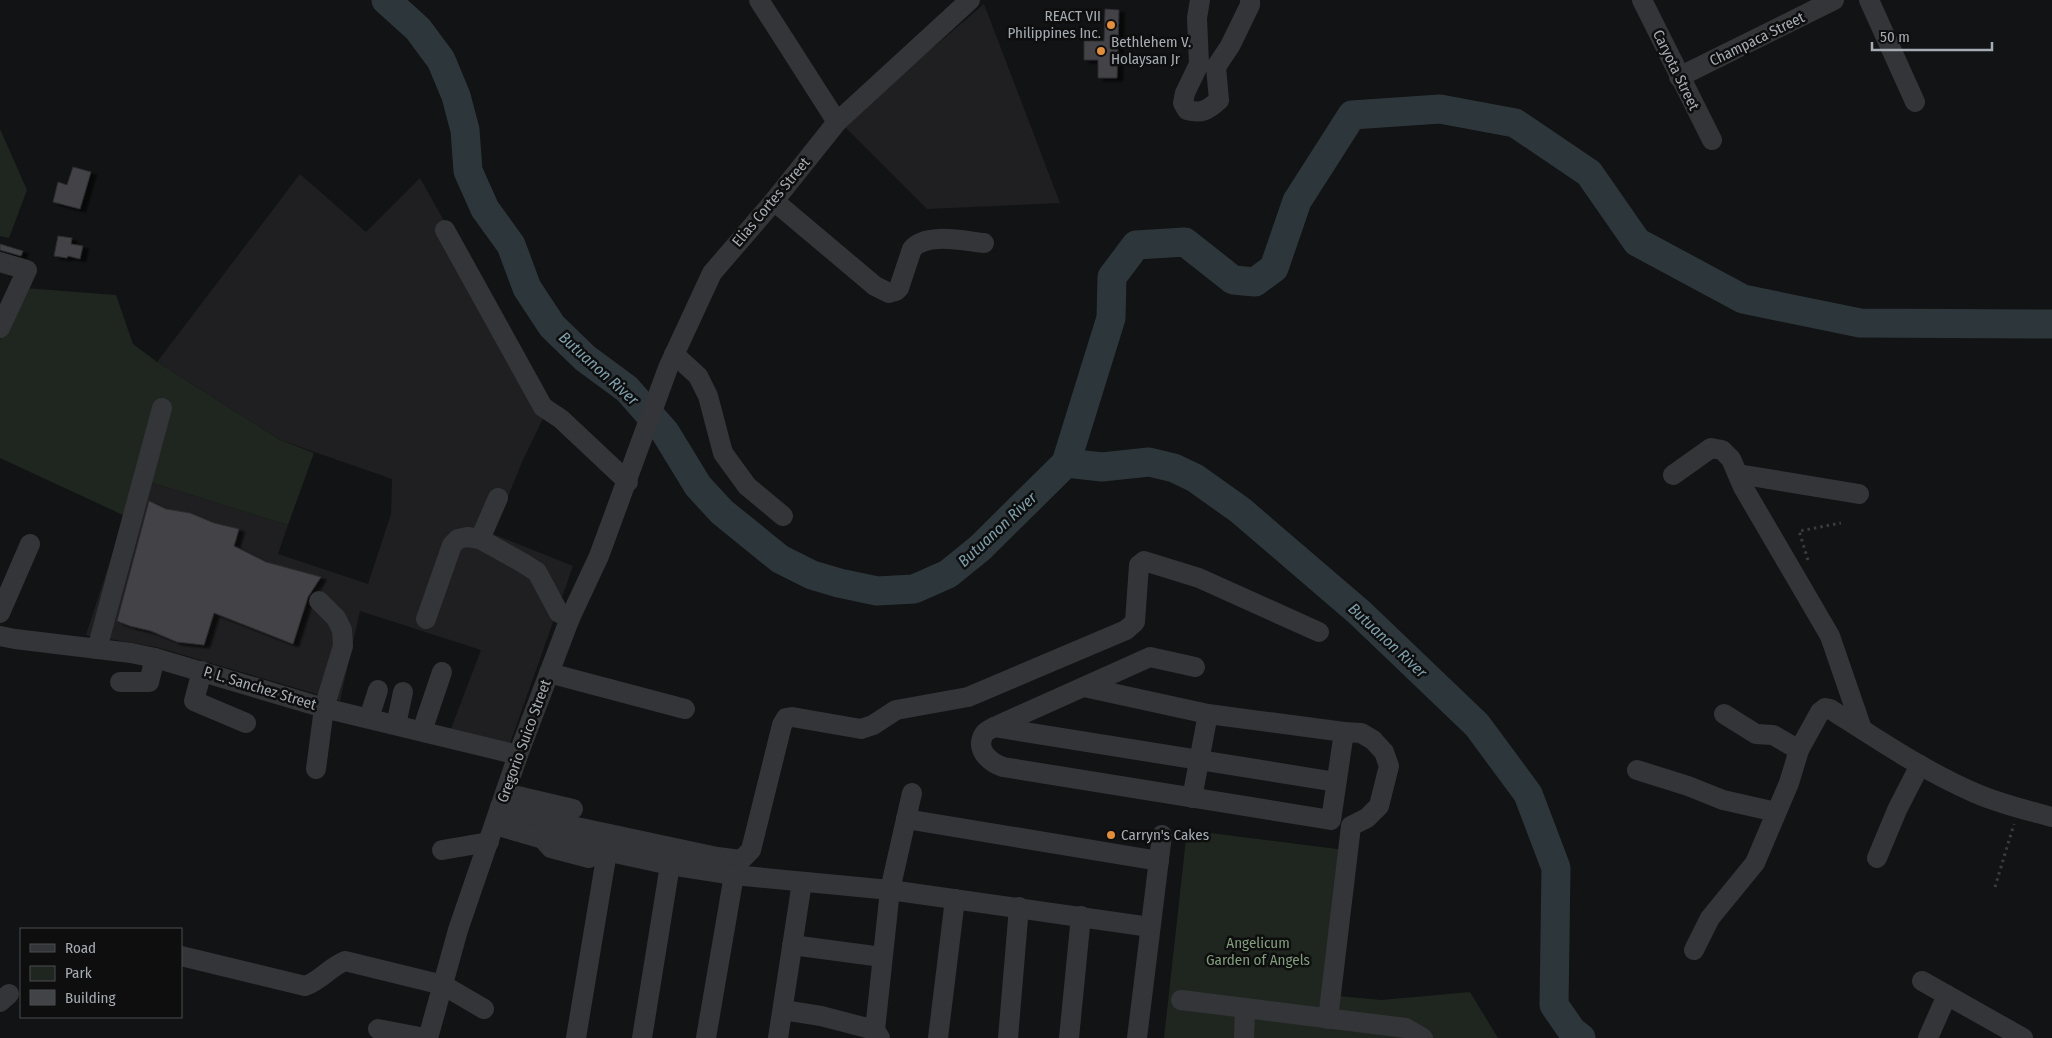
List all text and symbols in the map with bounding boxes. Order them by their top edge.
place label: REACT VII Philippines Inc. [1007,7,1101,42]
street label: Champaca Street [1707,8,1808,70]
marker: REACT VII Philippines Inc. [1105,19,1117,31]
scale bar [1872,20,1992,52]
street label: Caryota Street [1649,27,1703,113]
text: 50 m [1880,28,1910,46]
place label: Bethlehem V. Holaysan Jr [1111,33,1191,68]
marker: Bethlehem V. Holaysan Jr [1095,45,1107,57]
street label: Elias Cortes Street [728,154,814,250]
water label: Butuanon River [555,328,643,409]
water label: Butuanon River [954,488,1041,571]
water label: Butuanon River [1344,599,1431,682]
street label: P. L. Sanchez Street [202,662,319,714]
street label: Gregorio Suico Street [493,677,555,805]
place label: Carryn's Cakes [1121,826,1209,844]
marker: Carryn's Cakes [1105,829,1117,841]
legend [20,928,182,1018]
park label: Angelicum Garden of Angels [1206,934,1310,969]
text: Road [65,939,96,957]
text: Park [65,964,92,982]
text: Building [65,989,116,1007]

